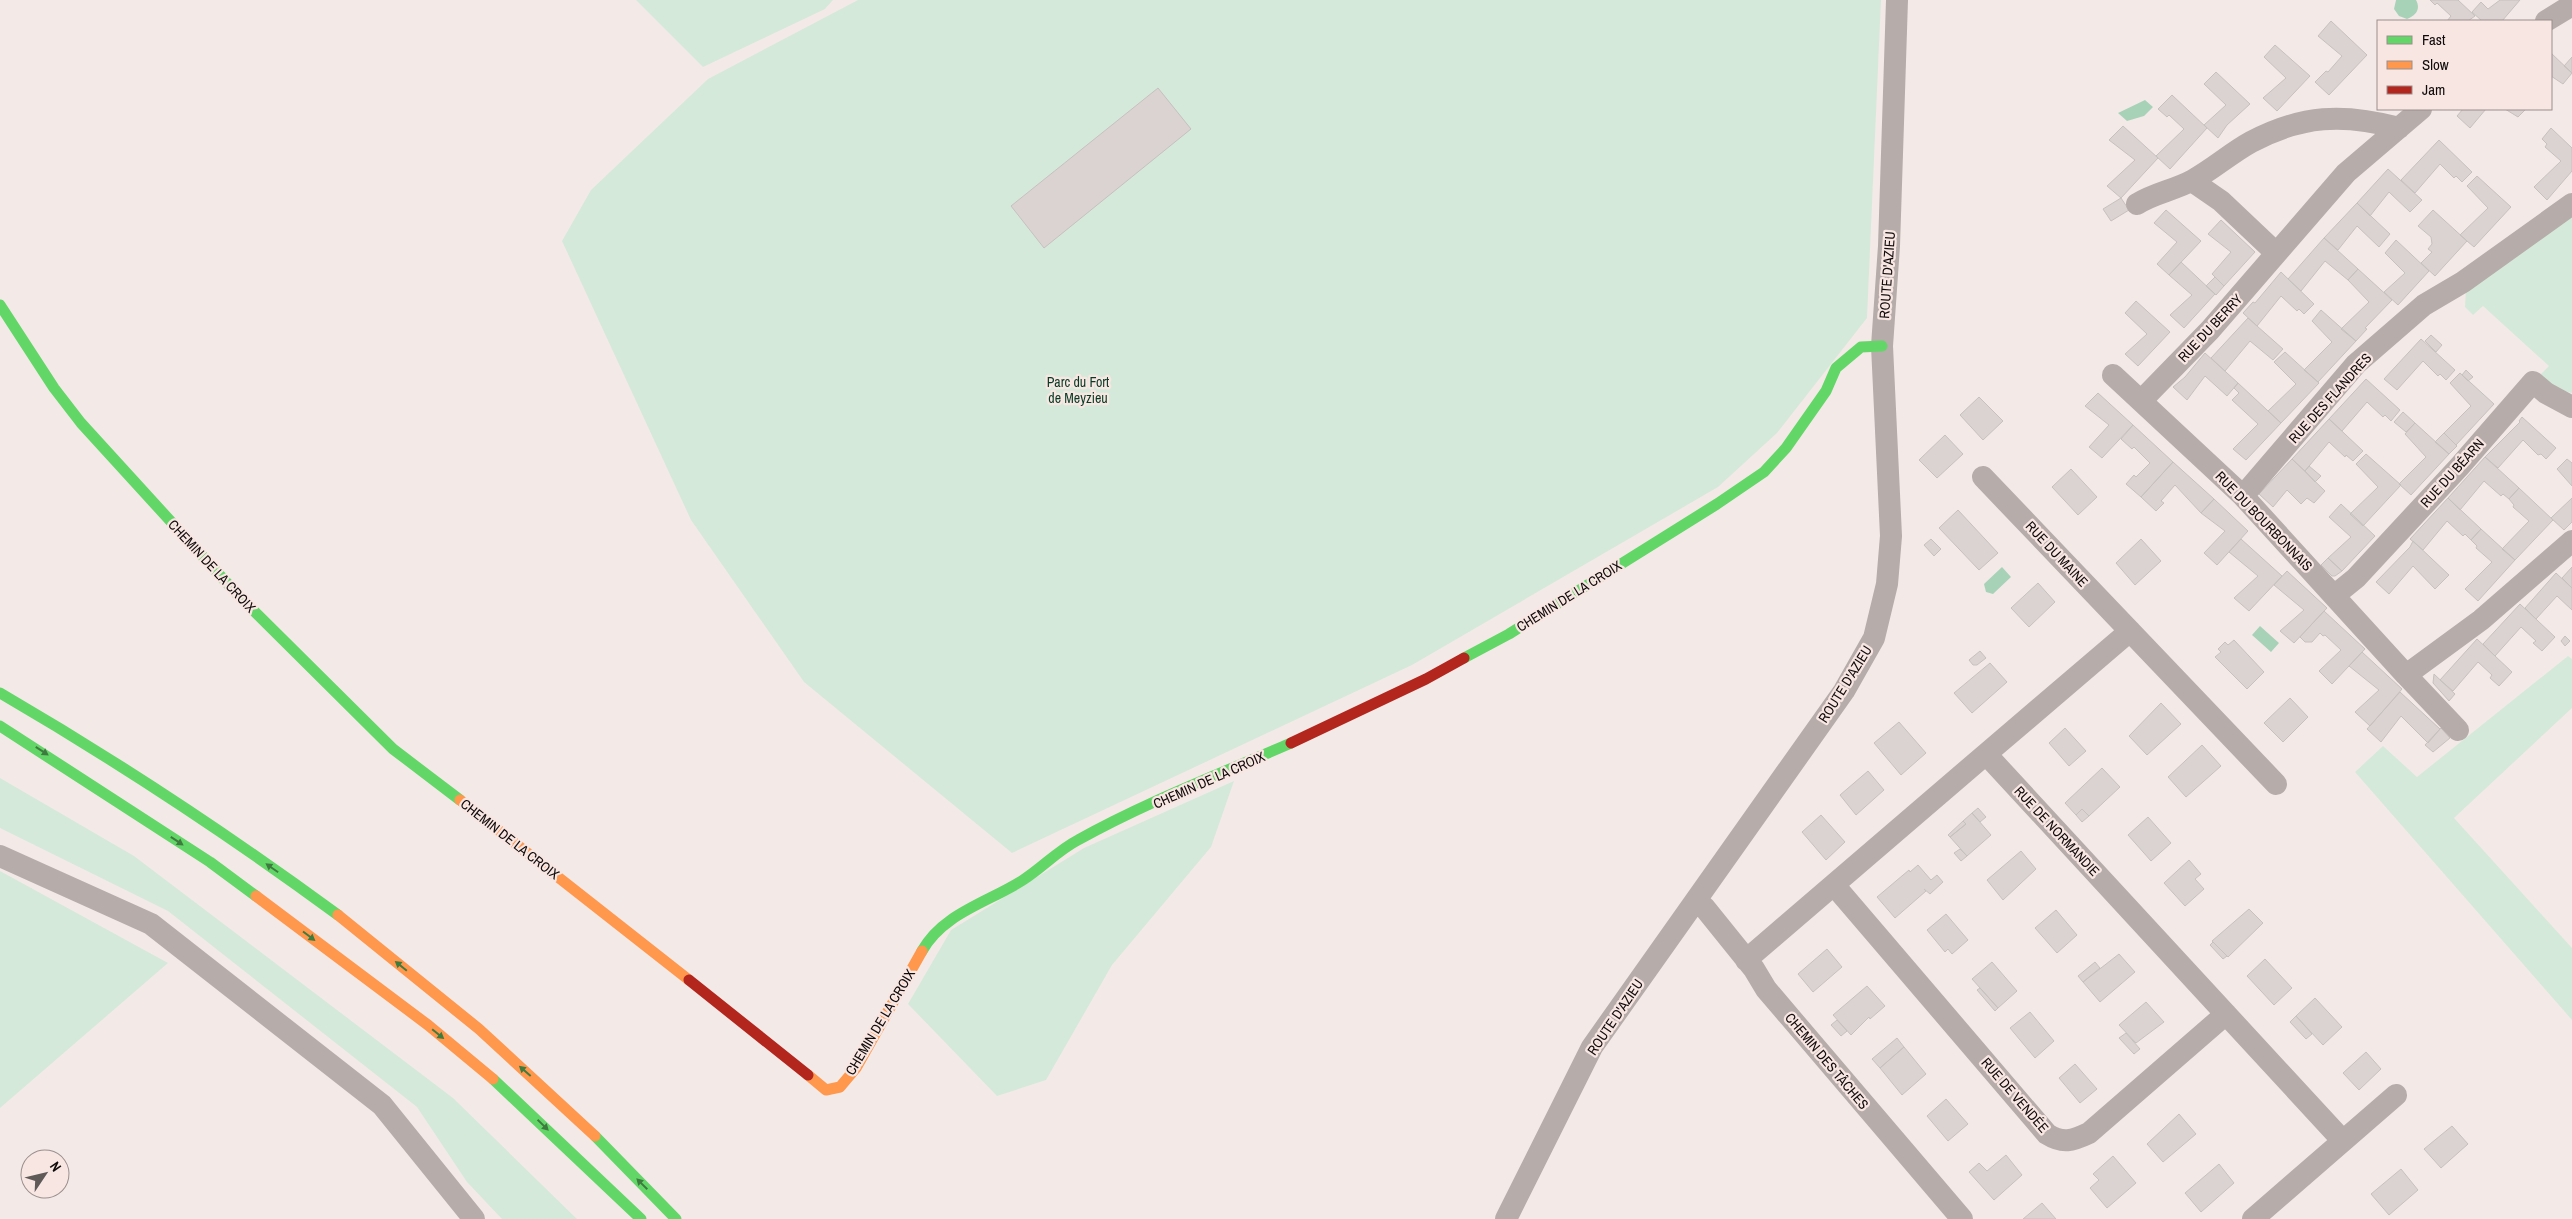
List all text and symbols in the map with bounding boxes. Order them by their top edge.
legend [2377,20,2552,110]
text: Fast [2422,29,2446,50]
text: Slow [2422,54,2449,75]
text: Jam [2422,79,2445,100]
street label: ROUTE D'AZIEU [1875,231,1899,319]
street label: RUE DU BERRY [2174,290,2246,366]
street label: RUE DES FLANDRES [2285,349,2376,447]
park label: Parc du Fort de Meyzieu [1047,373,1109,407]
street label: RUE DU BÉARN [2416,435,2488,511]
street label: RUE DU BOURBONNAIS [2212,467,2317,575]
street label: CHEMIN DE LA CROIX [164,516,260,616]
street label: RUE DU MAINE [2022,517,2092,591]
street label: CHEMIN DE LA CROIX [1513,556,1625,636]
street label: ROUTE D'AZIEU [1814,642,1876,726]
one-way arrow [35,747,48,756]
street label: CHEMIN DE LA CROIX [1150,747,1268,813]
street label: RUE DE NORMANDIE [2011,782,2103,880]
street label: CHEMIN DE LA CROIX [457,795,563,883]
one-way arrow [171,836,184,846]
one-way arrow [265,863,279,873]
one-way arrow [302,931,315,942]
one-way arrow [394,961,408,971]
street label: CHEMIN DE LA CROIX [841,965,919,1078]
street label: ROUTE D'AZIEU [1583,976,1647,1058]
street label: CHEMIN DES TÂCHES [1781,1009,1873,1113]
one-way arrow [432,1029,445,1040]
street label: RUE DE VENDÉE [1977,1054,2053,1136]
one-way arrow [519,1065,532,1076]
one-way arrow [537,1119,549,1131]
north arrow [20,1149,70,1199]
text: N [46,1158,65,1175]
one-way arrow [636,1178,648,1190]

